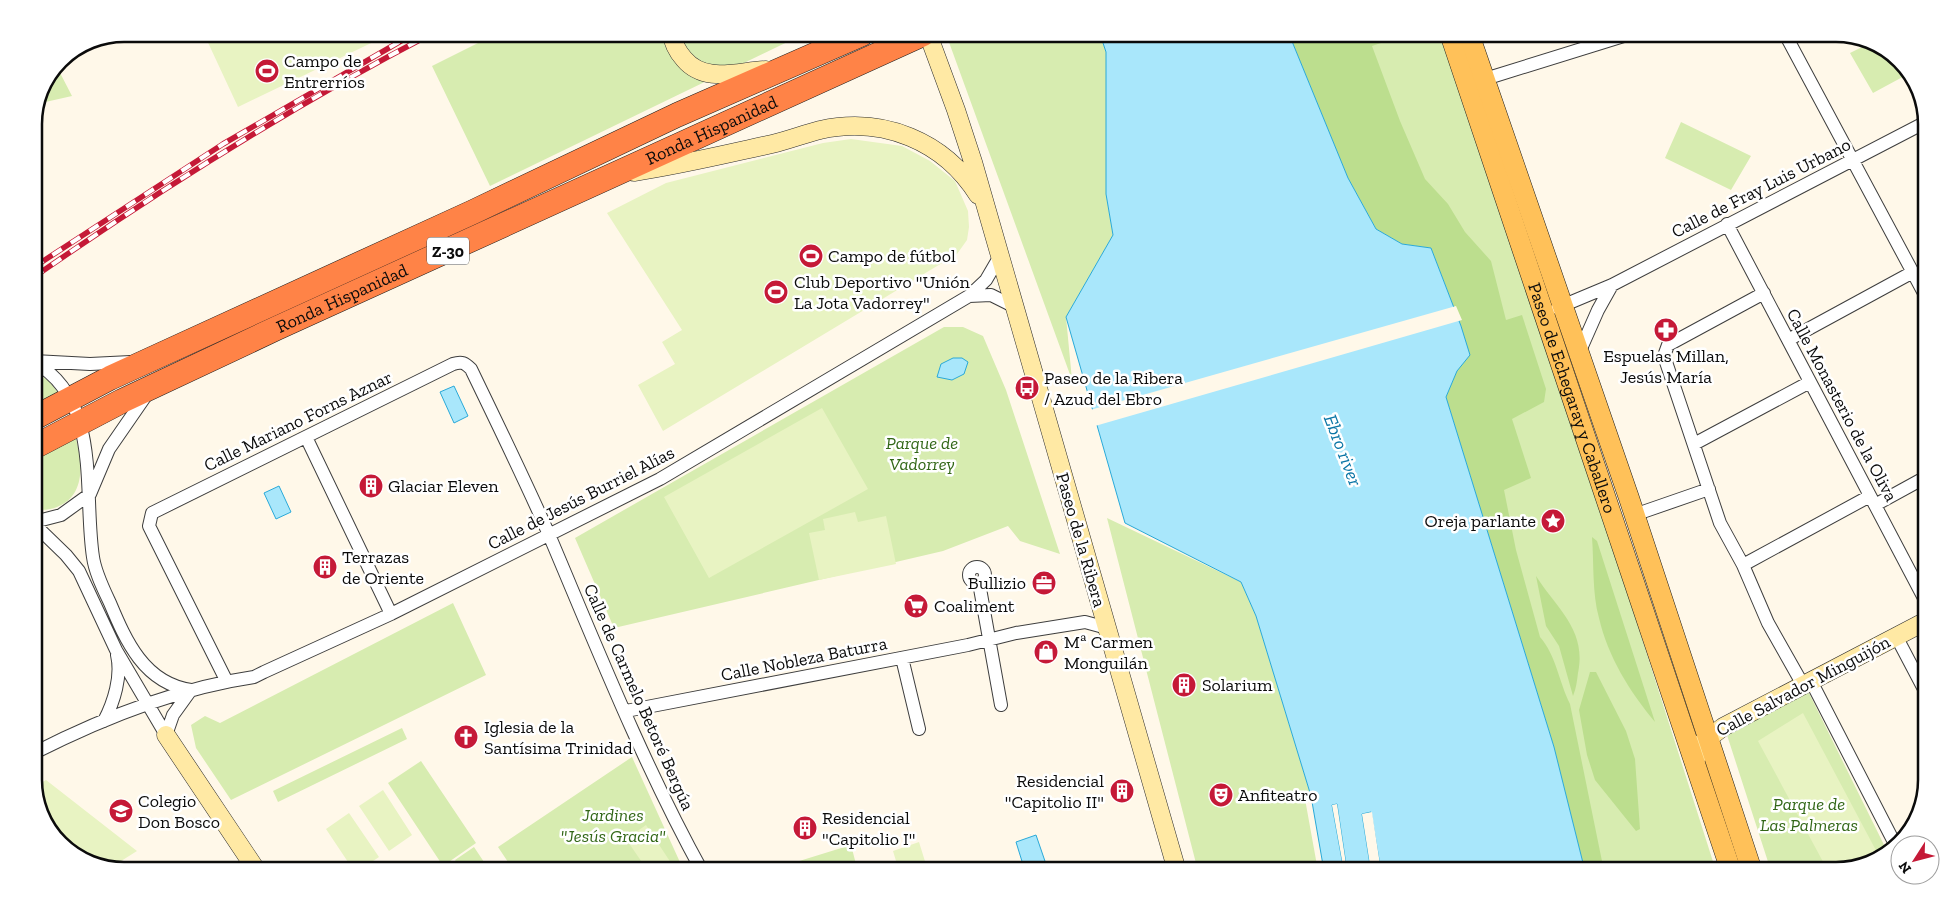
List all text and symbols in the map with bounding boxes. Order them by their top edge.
place label: Campo de Entrerríos [284,50,365,93]
sports icon: Campo de Entrerríos [254,58,280,84]
street label: Ronda Hispanidad [642,91,781,170]
street label: Calle de Fray Luis Urbano [1668,133,1854,243]
road number: Z-30 [427,238,469,264]
sports icon: Campo de fútbol [798,243,824,269]
place label: Campo de fútbol [828,245,956,267]
street label: Ronda Hispanidad [273,259,411,338]
place label: Club Deportivo "Unión La Jota Vadorrey" [794,271,970,314]
sports icon: Club Deportivo "Unión La Jota Vadorrey" [763,279,789,305]
street label: Paseo de Echegaray y Caballero [1523,280,1621,516]
street label: Calle Monasterio de la Oliva [1782,305,1902,506]
pharmacy icon: Espuelas Millan, Jesús María [1653,317,1679,343]
place label: Espuelas Millan, Jesús María [1603,345,1729,388]
street label: Calle Mariano Forns Aznar [200,366,396,476]
place label: Paseo de la Ribera / Azud del Ebro [1044,367,1183,410]
bus stop icon: Paseo de la Ribera / Azud del Ebro [1014,375,1040,401]
water label: Ebro river [1319,411,1367,490]
park label: Parque de Vadorrey [886,432,958,475]
street label: Calle de Jesús Burriel Alías [484,441,678,555]
street label: Paseo de la Ribera [1051,470,1111,610]
building icon: Glaciar Eleven [358,473,384,499]
place label: Glaciar Eleven [388,475,499,497]
place icon: Oreja parlante [1540,508,1566,534]
place label: Oreja parlante [1425,510,1536,532]
place label: Terrazas de Oriente [342,546,424,589]
building icon: Terrazas de Oriente [312,554,338,580]
office icon: Bullizio [1031,570,1057,596]
place label: Bullizio [968,572,1026,594]
street label: Calle de Carmelo Betoré Bergúa [579,580,699,814]
supermarket icon: Coaliment [903,593,929,619]
place label: Coaliment [934,595,1015,617]
street label: Calle Salvador Minguijón [1712,630,1894,741]
place label: Mª Carmen Monguilán [1064,631,1154,674]
street label: Calle Nobleza Baturra [719,632,889,686]
shop icon: Mª Carmen Monguilán [1033,639,1059,665]
building icon: Solarium [1171,672,1197,698]
place label: Solarium [1202,674,1273,696]
place label: Iglesia de la Santísima Trinidad [484,716,633,759]
church icon: Iglesia de la Santísima Trinidad [453,724,479,750]
place label: Residencial "Capitolio II" [1005,770,1104,813]
building icon: Residencial "Capitolio II" [1109,778,1135,804]
theatre icon: Anfiteatro [1208,782,1234,808]
place label: Anfiteatro [1238,784,1318,806]
place label: Colegio Don Bosco [138,790,220,833]
park label: Parque de Las Palmeras [1760,793,1858,836]
school or university icon: Colegio Don Bosco [108,798,134,824]
park label: Jardines "Jesús Gracia" [560,804,666,847]
place label: Residencial "Capitolio I" [822,807,915,850]
building icon: Residencial "Capitolio I" [792,815,818,841]
north arrow [1890,835,1940,885]
text: N [1895,858,1915,877]

